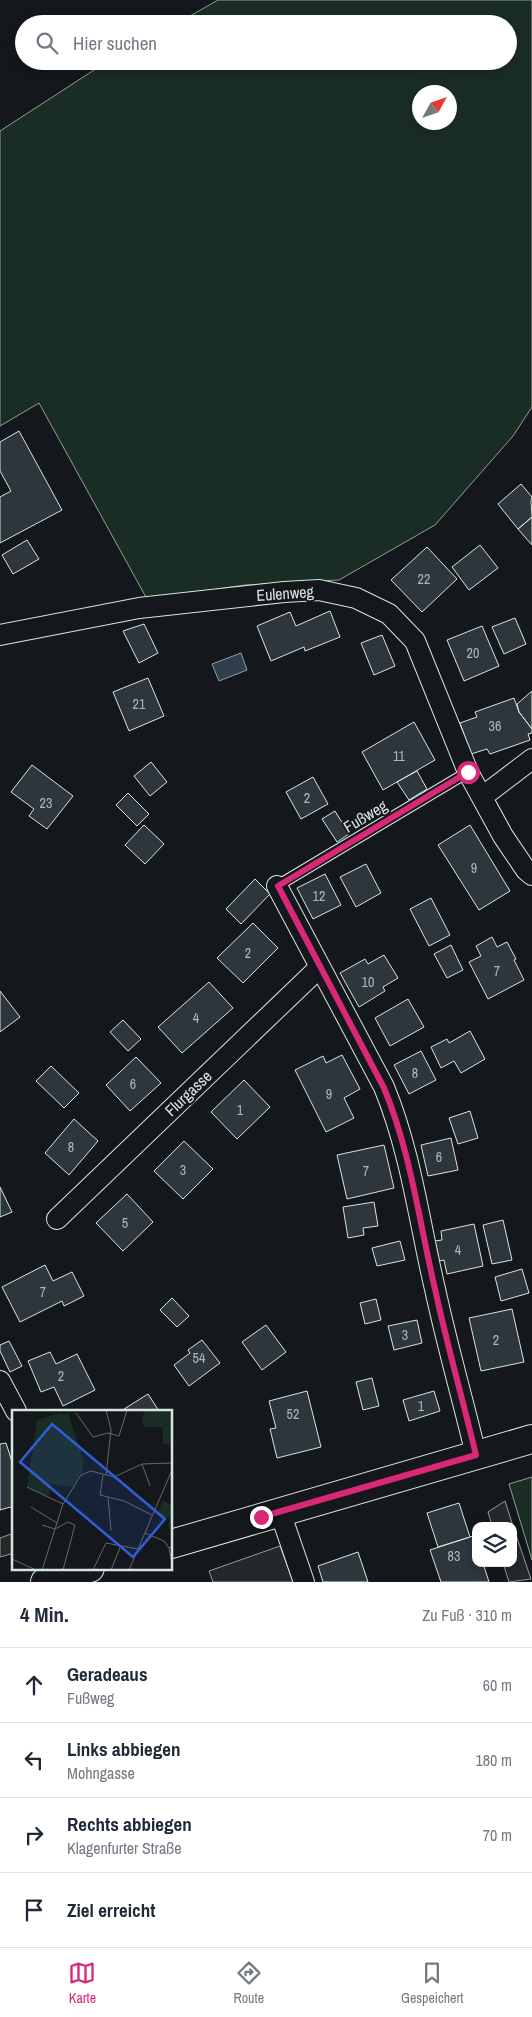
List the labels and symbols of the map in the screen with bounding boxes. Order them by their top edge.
north arrow [412,85,457,130]
house number: 22 [418,570,430,588]
street label: Eulenweg [255,580,315,606]
house number: 20 [467,644,479,662]
house number: 21 [133,695,146,713]
house number: 36 [489,717,501,735]
house number: 11 [393,747,406,765]
route start [457,761,480,784]
house number: 2 [304,789,310,807]
house number: 23 [40,794,52,812]
street label: Fußweg [339,794,392,838]
house number: 9 [471,859,477,877]
house number: 12 [313,887,325,905]
house number: 2 [245,944,251,962]
house number: 7 [494,962,500,980]
house number: 10 [362,973,374,991]
house number: 4 [193,1009,200,1027]
house number: 8 [412,1064,418,1082]
street label: Flurgasse [160,1065,216,1121]
house number: 6 [130,1075,136,1093]
house number: 9 [326,1085,332,1103]
house number: 1 [237,1101,244,1119]
house number: 8 [68,1138,74,1156]
house number: 6 [436,1148,442,1166]
house number: 3 [180,1161,186,1179]
house number: 7 [363,1162,369,1180]
house number: 5 [122,1214,128,1232]
house number: 4 [455,1241,462,1259]
house number: 7 [40,1283,46,1301]
house number: 3 [402,1326,408,1344]
house number: 2 [493,1331,499,1349]
house number: 54 [193,1349,206,1367]
house number: 2 [58,1367,64,1385]
house number: 1 [418,1397,425,1415]
house number: 52 [287,1405,299,1423]
inset map [12,1410,172,1570]
route end [250,1506,273,1529]
house number: 83 [448,1547,460,1565]

